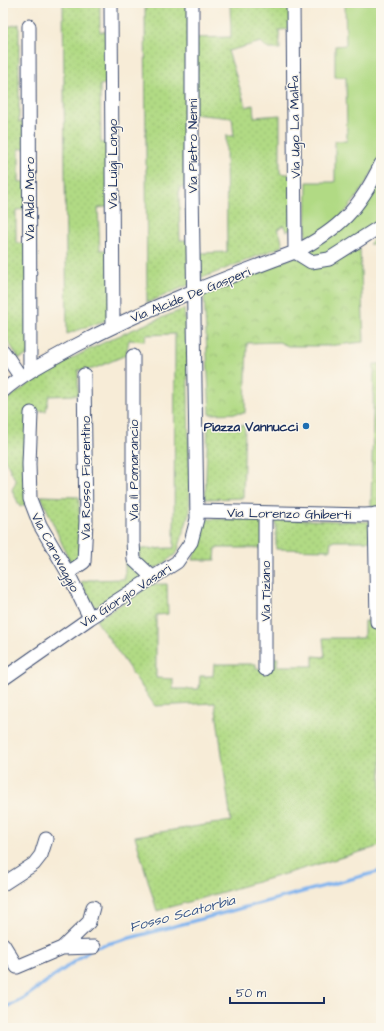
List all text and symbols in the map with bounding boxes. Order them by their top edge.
street label: Via Ugo La Malfa [285,75,306,179]
street label: Via Pietro Nenni [184,99,202,193]
street label: Via Luigi Longo [104,118,123,209]
street label: Via Aldo Moro [21,156,39,241]
street label: Via Alcide De Gasperi [128,263,253,327]
street label: Via Rosso Fiorentino [77,415,95,540]
place label: Piazza Vannucci [204,418,299,436]
street label: Via Il Pomarancio [125,419,143,521]
marker: Piazza Vannucci [301,421,311,431]
street label: Via Lorenzo Ghiberti [227,504,351,524]
street label: Via Caravaggio [26,510,84,596]
street label: Via Giorgio Vasari [76,560,175,633]
street label: Via Tiziano [257,560,275,621]
water label: Fosso Scatorbia [127,890,238,938]
scale bar [230,979,324,1005]
text: 50 m [236,985,267,1002]

